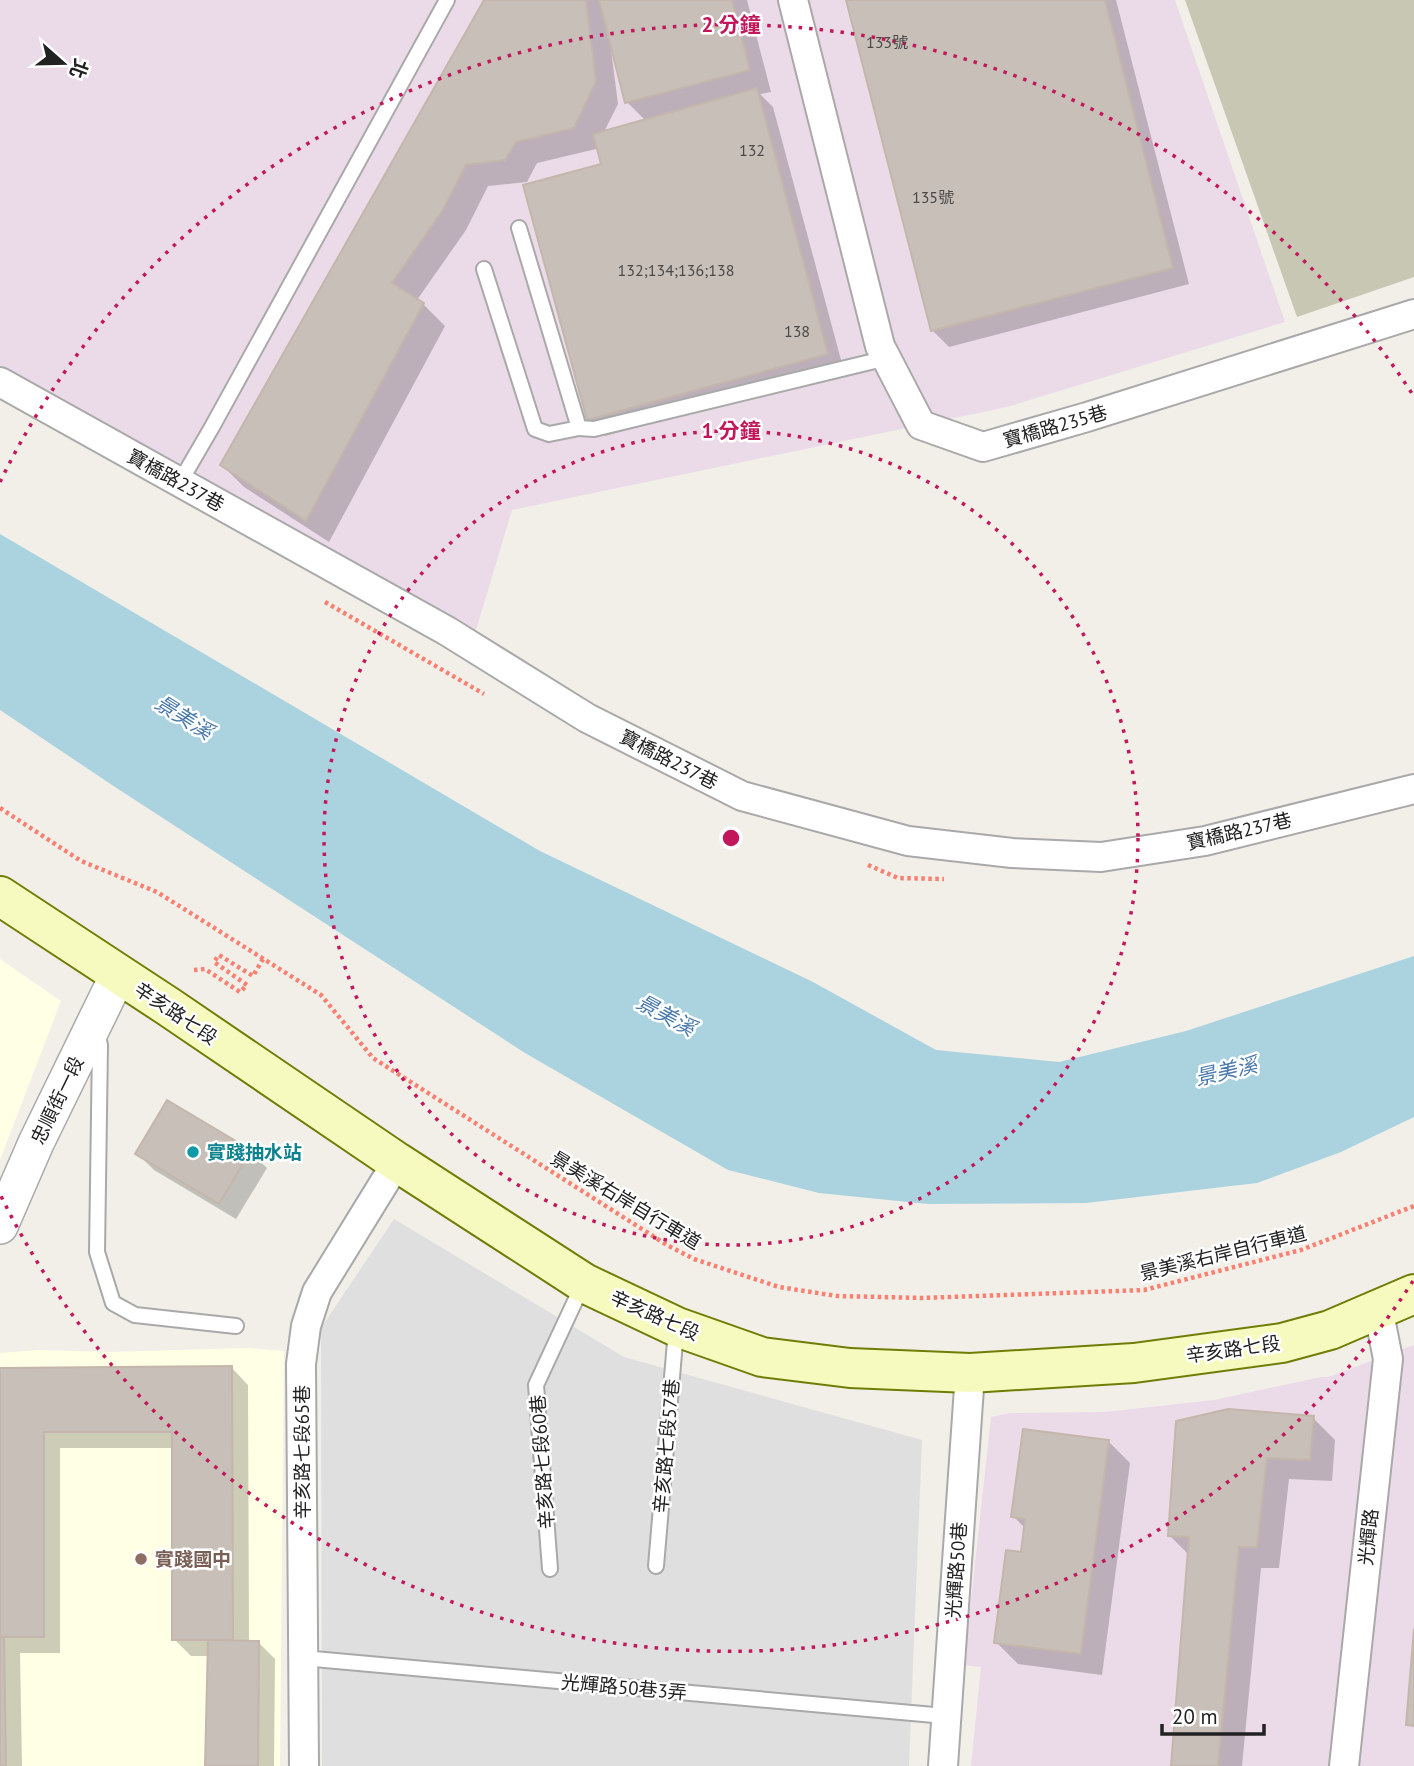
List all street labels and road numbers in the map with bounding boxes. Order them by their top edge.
street label: 寶橋路235巷 [1000,400,1110,452]
street label: 寶橋路237巷 [123,444,229,516]
street label: 寶橋路237巷 [616,724,722,794]
street label: 寶橋路237巷 [1184,807,1294,855]
street label: 辛亥路七段 [130,976,222,1050]
street label: 忠順街一段 [25,1052,89,1148]
street label: 景美溪右岸自行車道 [547,1146,705,1254]
street label: 景美溪右岸自行車道 [1137,1221,1309,1285]
street label: 辛亥路七段 [607,1285,703,1345]
street label: 辛亥路七段 [1184,1331,1282,1367]
street label: 辛亥路七段57巷 [648,1378,684,1514]
street label: 辛亥路七段65巷 [290,1385,314,1519]
street label: 辛亥路七段60巷 [525,1394,559,1530]
street label: 光輝路 [1353,1507,1383,1567]
street label: 光輝路50巷 [941,1521,971,1619]
street label: 光輝路50巷3弄 [560,1670,688,1704]

